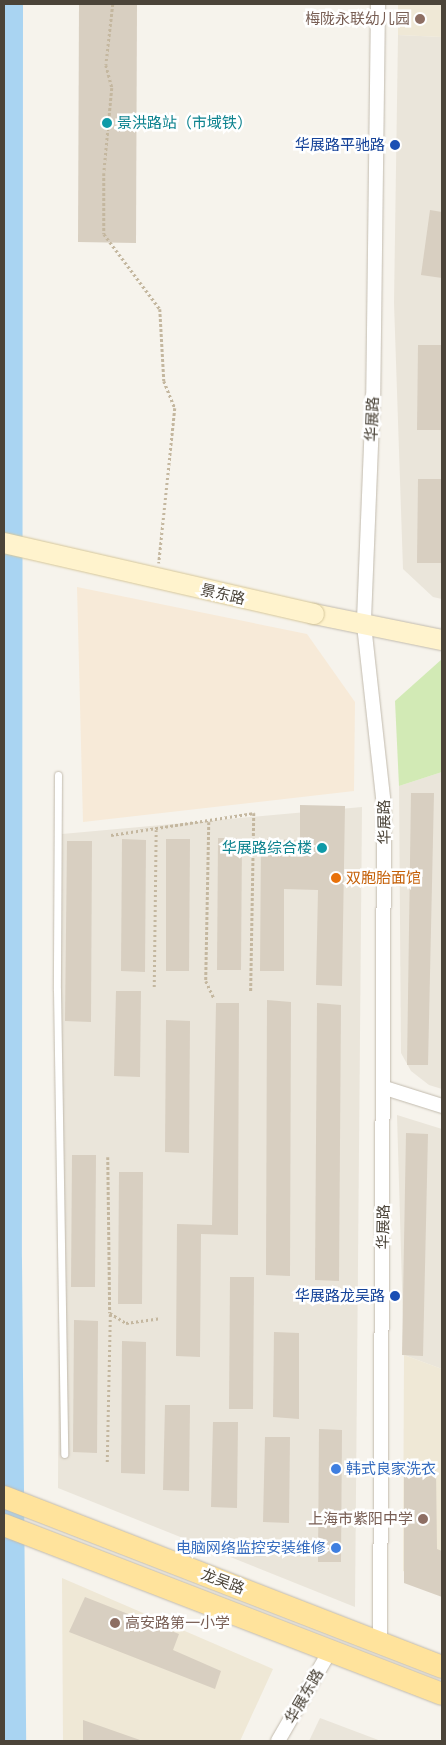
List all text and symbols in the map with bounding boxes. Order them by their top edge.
place label: 梅陇永联幼儿园 [305,10,410,28]
marker: 梅陇永联幼儿园 [414,13,426,25]
place label: 景洪路站（市域铁） [117,114,252,132]
marker: 景洪路站（市域铁） [101,117,113,129]
place label: 华展路平驰路 [295,136,385,154]
marker: 华展路平驰路 [389,139,401,151]
street label: 华展路 [362,396,382,442]
street label: 景东路 [199,580,247,608]
street label: 华展路 [375,799,393,845]
place label: 华展路综合楼 [222,839,312,857]
marker: 华展路综合楼 [316,842,328,854]
place label: 双胞胎面馆 [346,869,421,887]
marker: 双胞胎面馆 [330,872,342,884]
street label: 华展路 [374,1204,392,1250]
place label: 华展路龙吴路 [295,1287,385,1305]
marker: 华展路龙吴路 [389,1290,401,1302]
place label: 韩式良家洗衣 [346,1460,436,1478]
marker: 韩式良家洗衣 [330,1463,342,1475]
place label: 上海市紫阳中学 [308,1510,413,1528]
marker: 上海市紫阳中学 [417,1513,429,1525]
place label: 电脑网络监控安装维修 [176,1539,326,1557]
marker: 电脑网络监控安装维修 [330,1542,342,1554]
street label: 龙吴路 [199,1565,247,1597]
place label: 高安路第一小学 [125,1614,230,1632]
marker: 高安路第一小学 [109,1617,121,1629]
street label: 华展东路 [281,1666,327,1726]

